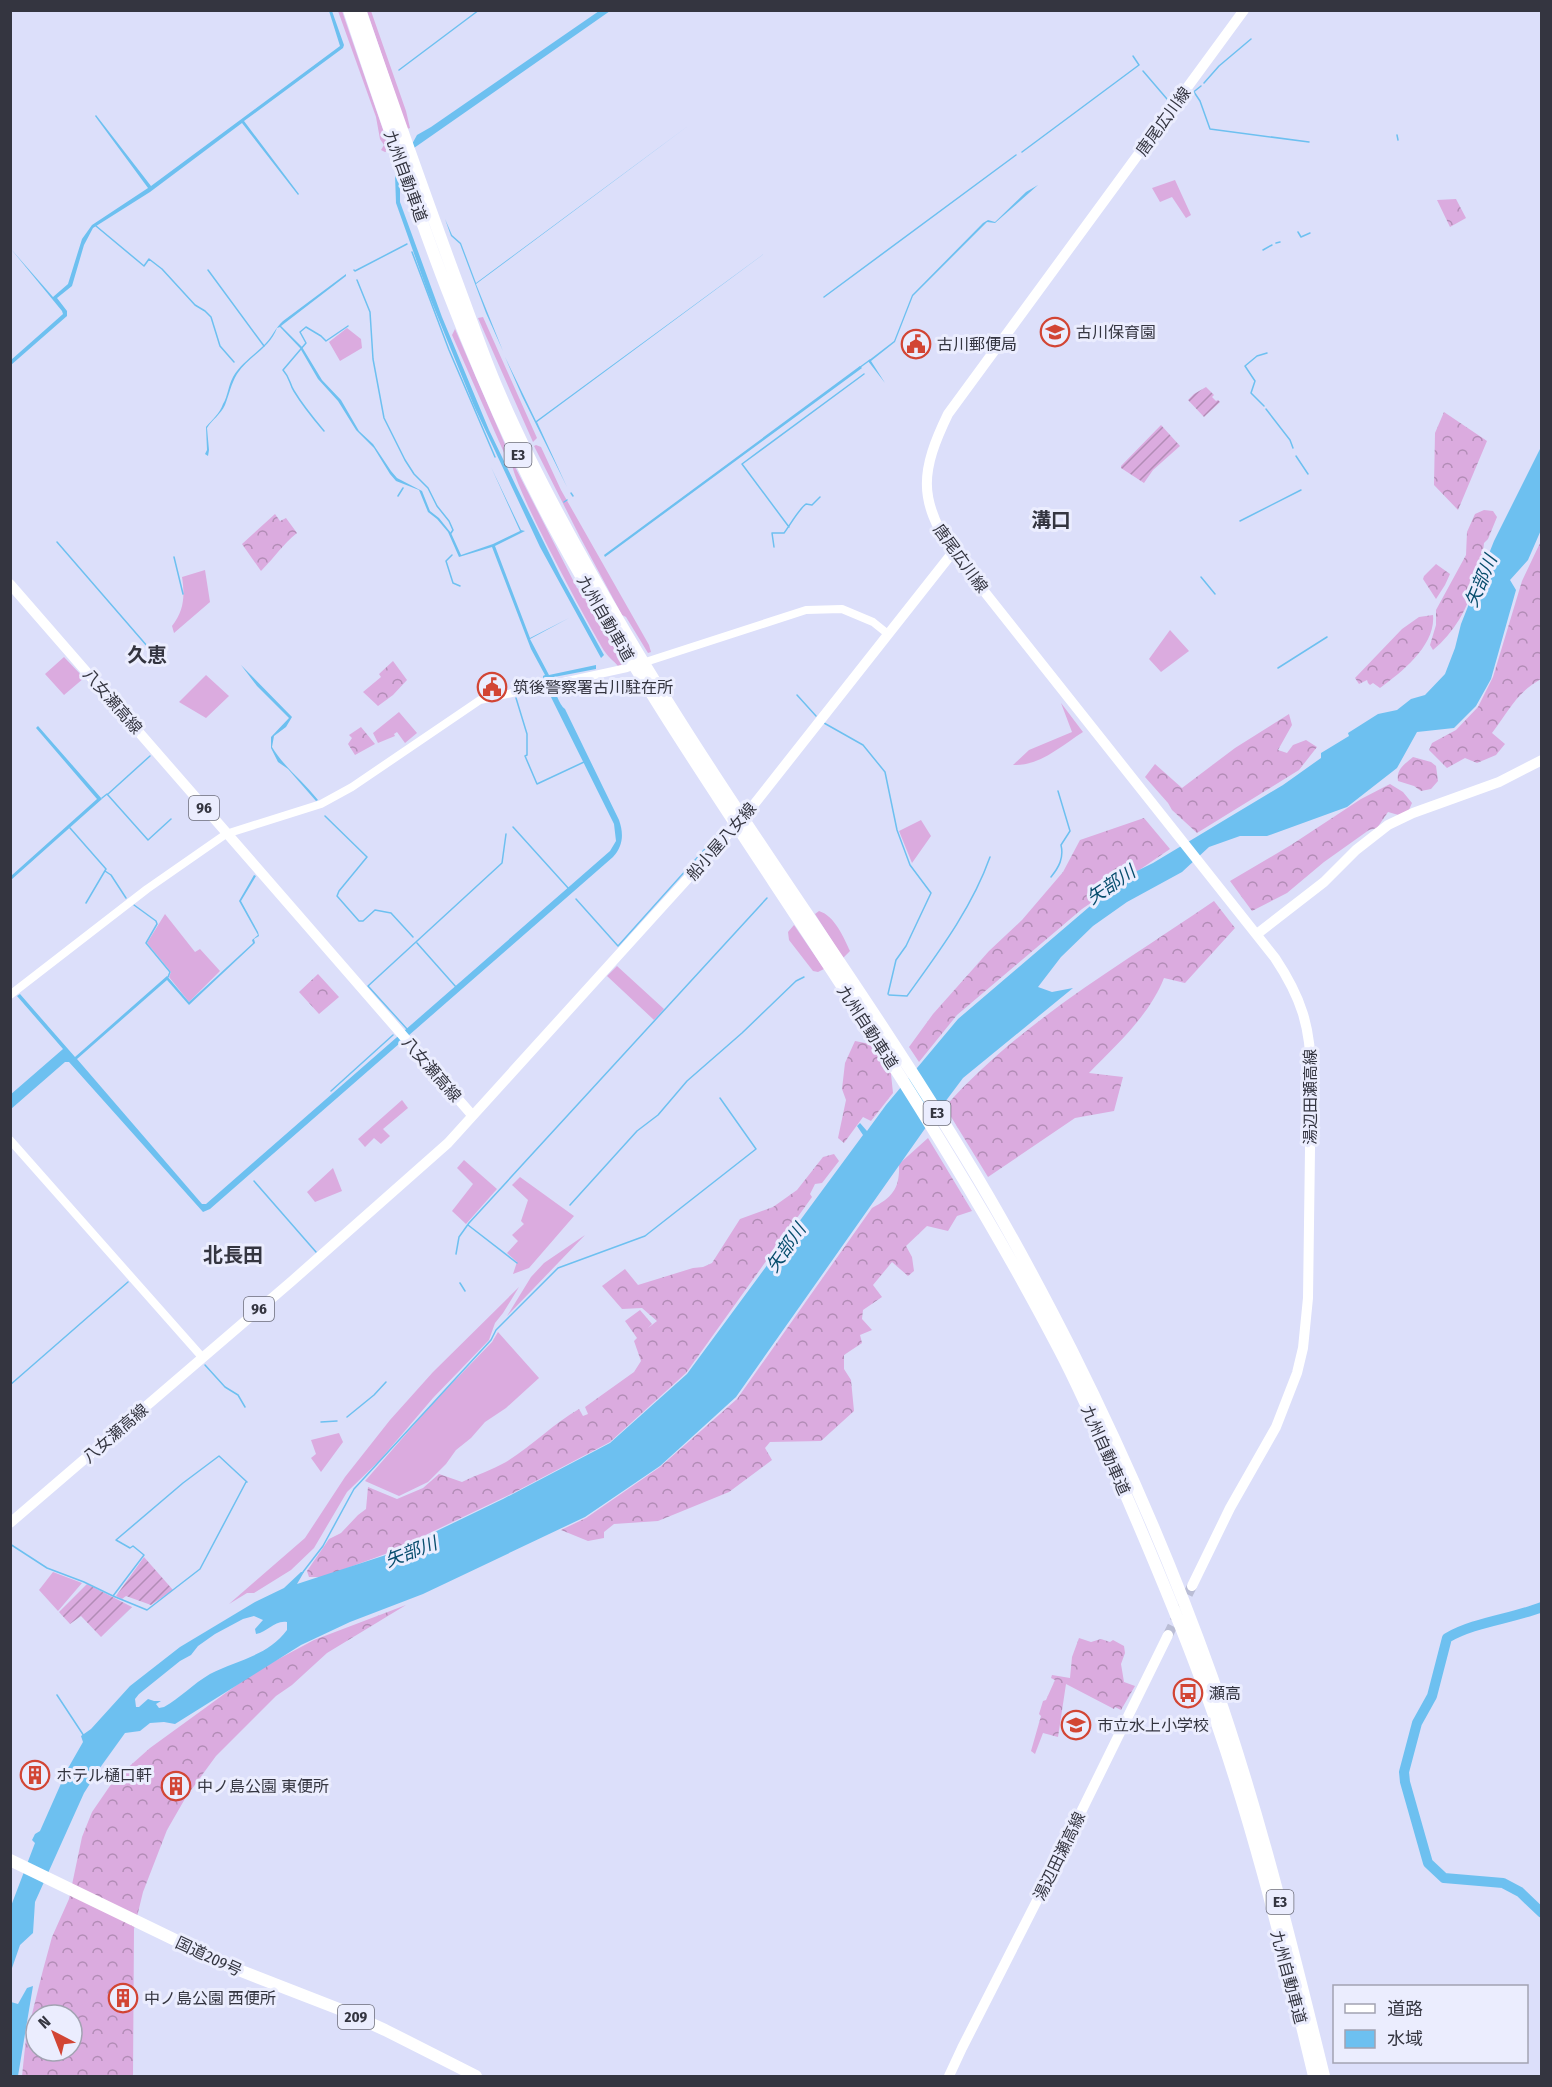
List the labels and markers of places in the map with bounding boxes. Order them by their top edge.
school or university icon: 古川保育園 [1039,316,1071,348]
place label: 古川保育園 [1076,323,1156,342]
public building icon: 古川郵便局 [900,328,932,360]
place label: 古川郵便局 [937,335,1017,354]
public building icon: 筑後警察署古川駐在所 [476,671,508,703]
place label: 筑後警察署古川駐在所 [513,678,673,697]
bus stop icon: 瀬高 [1172,1677,1204,1709]
place label: 瀬高 [1209,1684,1241,1703]
school or university icon: 市立水上小学校 [1060,1709,1092,1741]
place label: 市立水上小学校 [1097,1716,1209,1735]
building icon: ホテル樋口軒 [19,1759,51,1791]
place label: ホテル樋口軒 [56,1766,152,1785]
building icon: 中ノ島公園 東便所 [160,1770,192,1802]
place label: 中ノ島公園 東便所 [197,1777,329,1796]
building icon: 中ノ島公園 西便所 [107,1982,139,2014]
place label: 中ノ島公園 西便所 [144,1989,276,2008]

